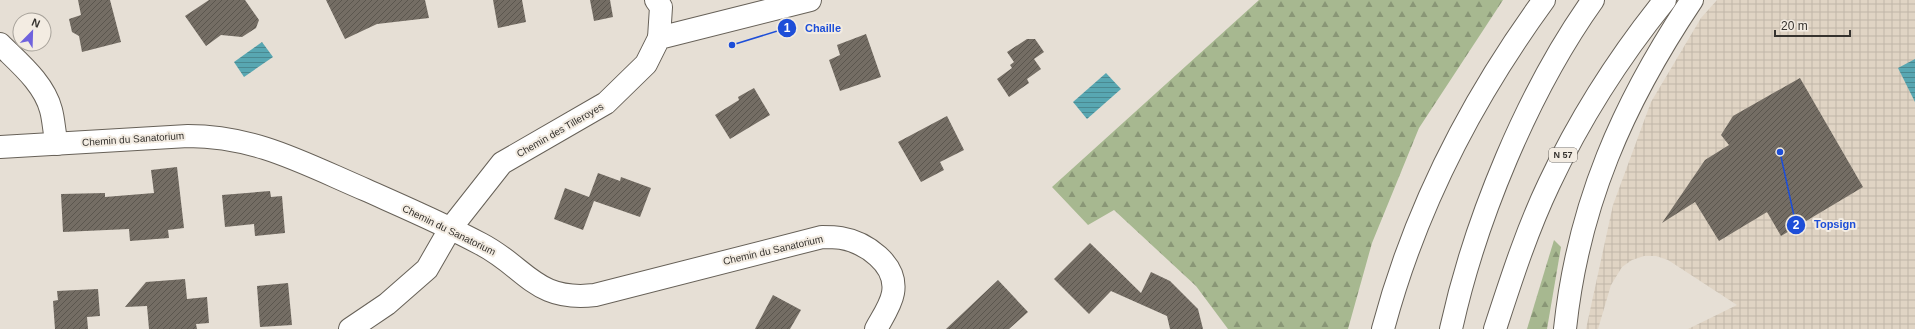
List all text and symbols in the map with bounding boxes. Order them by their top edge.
north arrow [12,12,52,52]
scale bar [1775,12,1850,38]
text: N [30,16,42,30]
callout: Chaille [777,17,849,40]
text: 20 m [1781,19,1808,33]
text: 1 [784,21,791,35]
text: Chaille [805,22,841,34]
street label: Chemin des Tilleroyes [515,101,605,159]
street label: Chemin du Sanatorium [82,130,184,148]
road number: N 57 [1549,148,1577,162]
street label: Chemin du Sanatorium [401,203,497,257]
callout: Topsign [1786,213,1864,236]
text: 2 [1793,218,1800,232]
text: Topsign [1814,218,1856,230]
street label: Chemin du Sanatorium [722,233,824,267]

